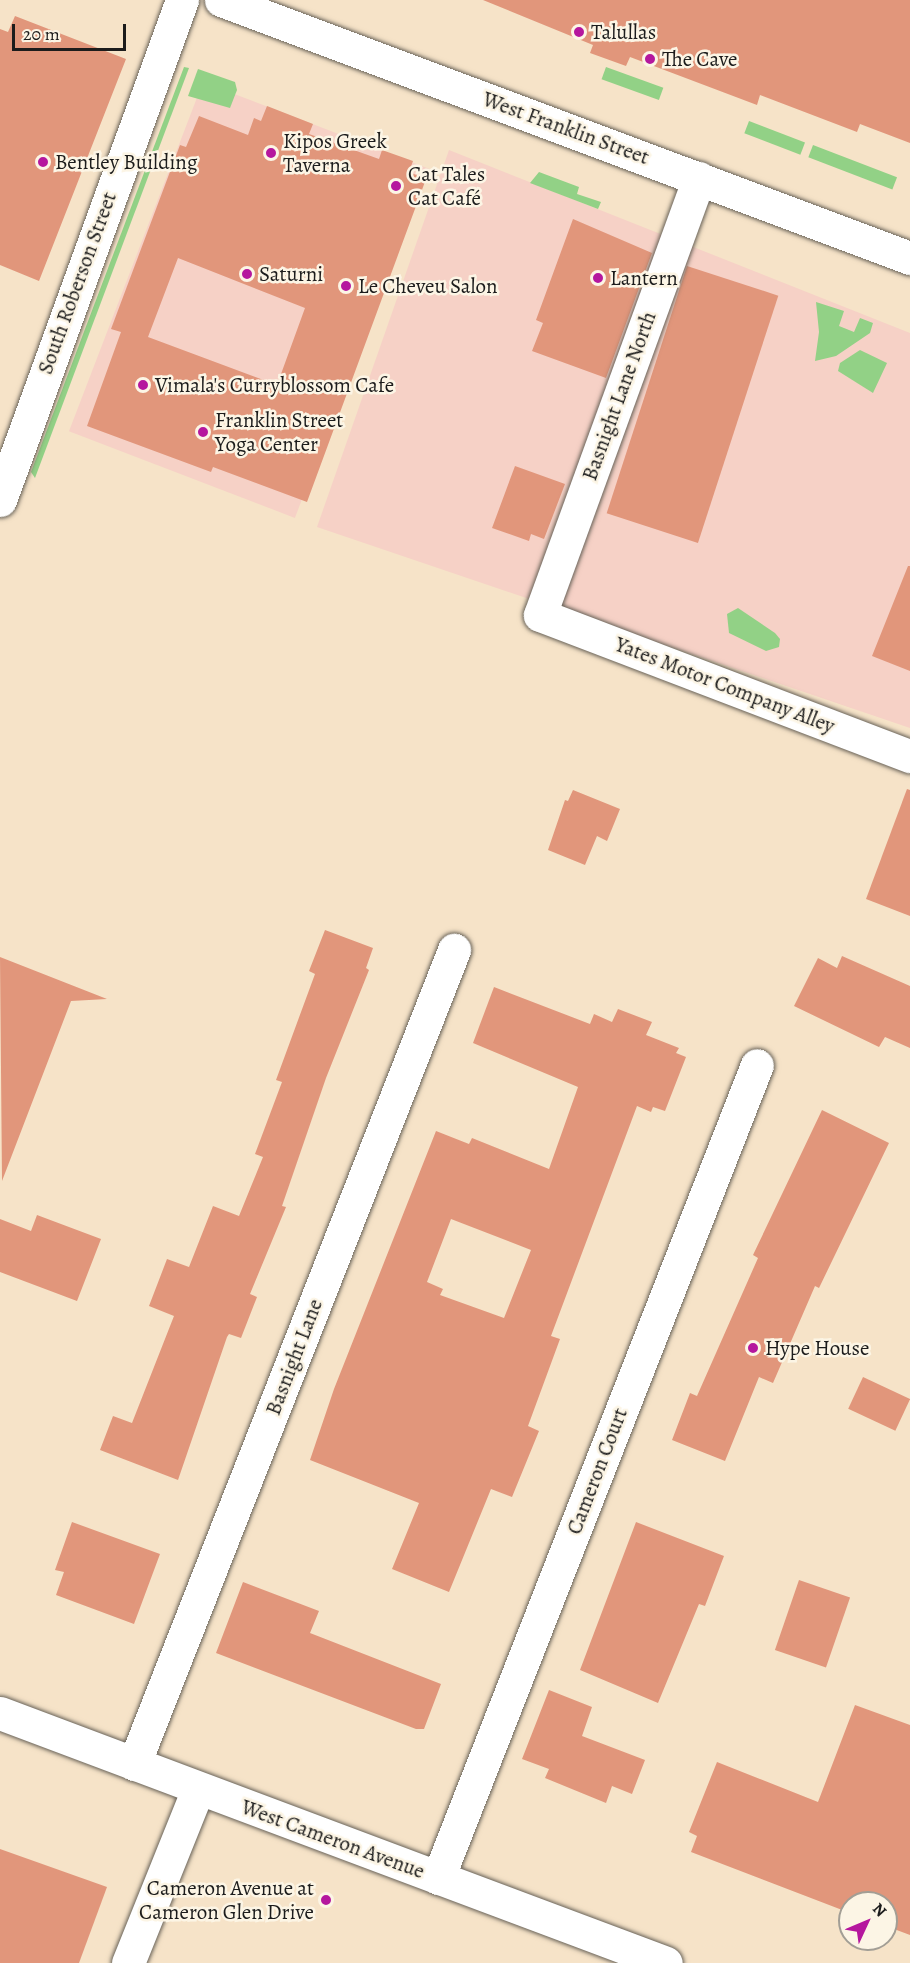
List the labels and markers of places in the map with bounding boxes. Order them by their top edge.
place label: Talullas [591,19,656,45]
marker: Talullas [572,25,586,39]
place label: The Cave [662,46,737,72]
marker: The Cave [643,52,657,66]
place label: Kipos Greek Taverna [283,128,387,178]
marker: Kipos Greek Taverna [264,146,278,160]
place label: Bentley Building [55,149,197,175]
marker: Bentley Building [36,155,50,169]
place label: Cat Tales Cat Café [408,161,485,211]
marker: Cat Tales Cat Café [389,179,403,193]
place label: Saturni [259,261,323,287]
place label: Lantern [610,265,678,291]
marker: Saturni [240,267,254,281]
marker: Lantern [591,271,605,285]
place label: Le Cheveu Salon [358,273,498,299]
marker: Le Cheveu Salon [339,279,353,293]
place label: Vimala's Curryblossom Cafe [155,372,394,398]
marker: Vimala's Curryblossom Cafe [136,378,150,392]
place label: Franklin Street Yoga Center [215,407,343,457]
marker: Franklin Street Yoga Center [196,425,210,439]
place label: Hype House [765,1335,869,1361]
marker: Hype House [746,1341,760,1355]
place label: Cameron Avenue at Cameron Glen Drive [139,1875,314,1925]
marker: Cameron Avenue at Cameron Glen Drive [319,1893,333,1907]

